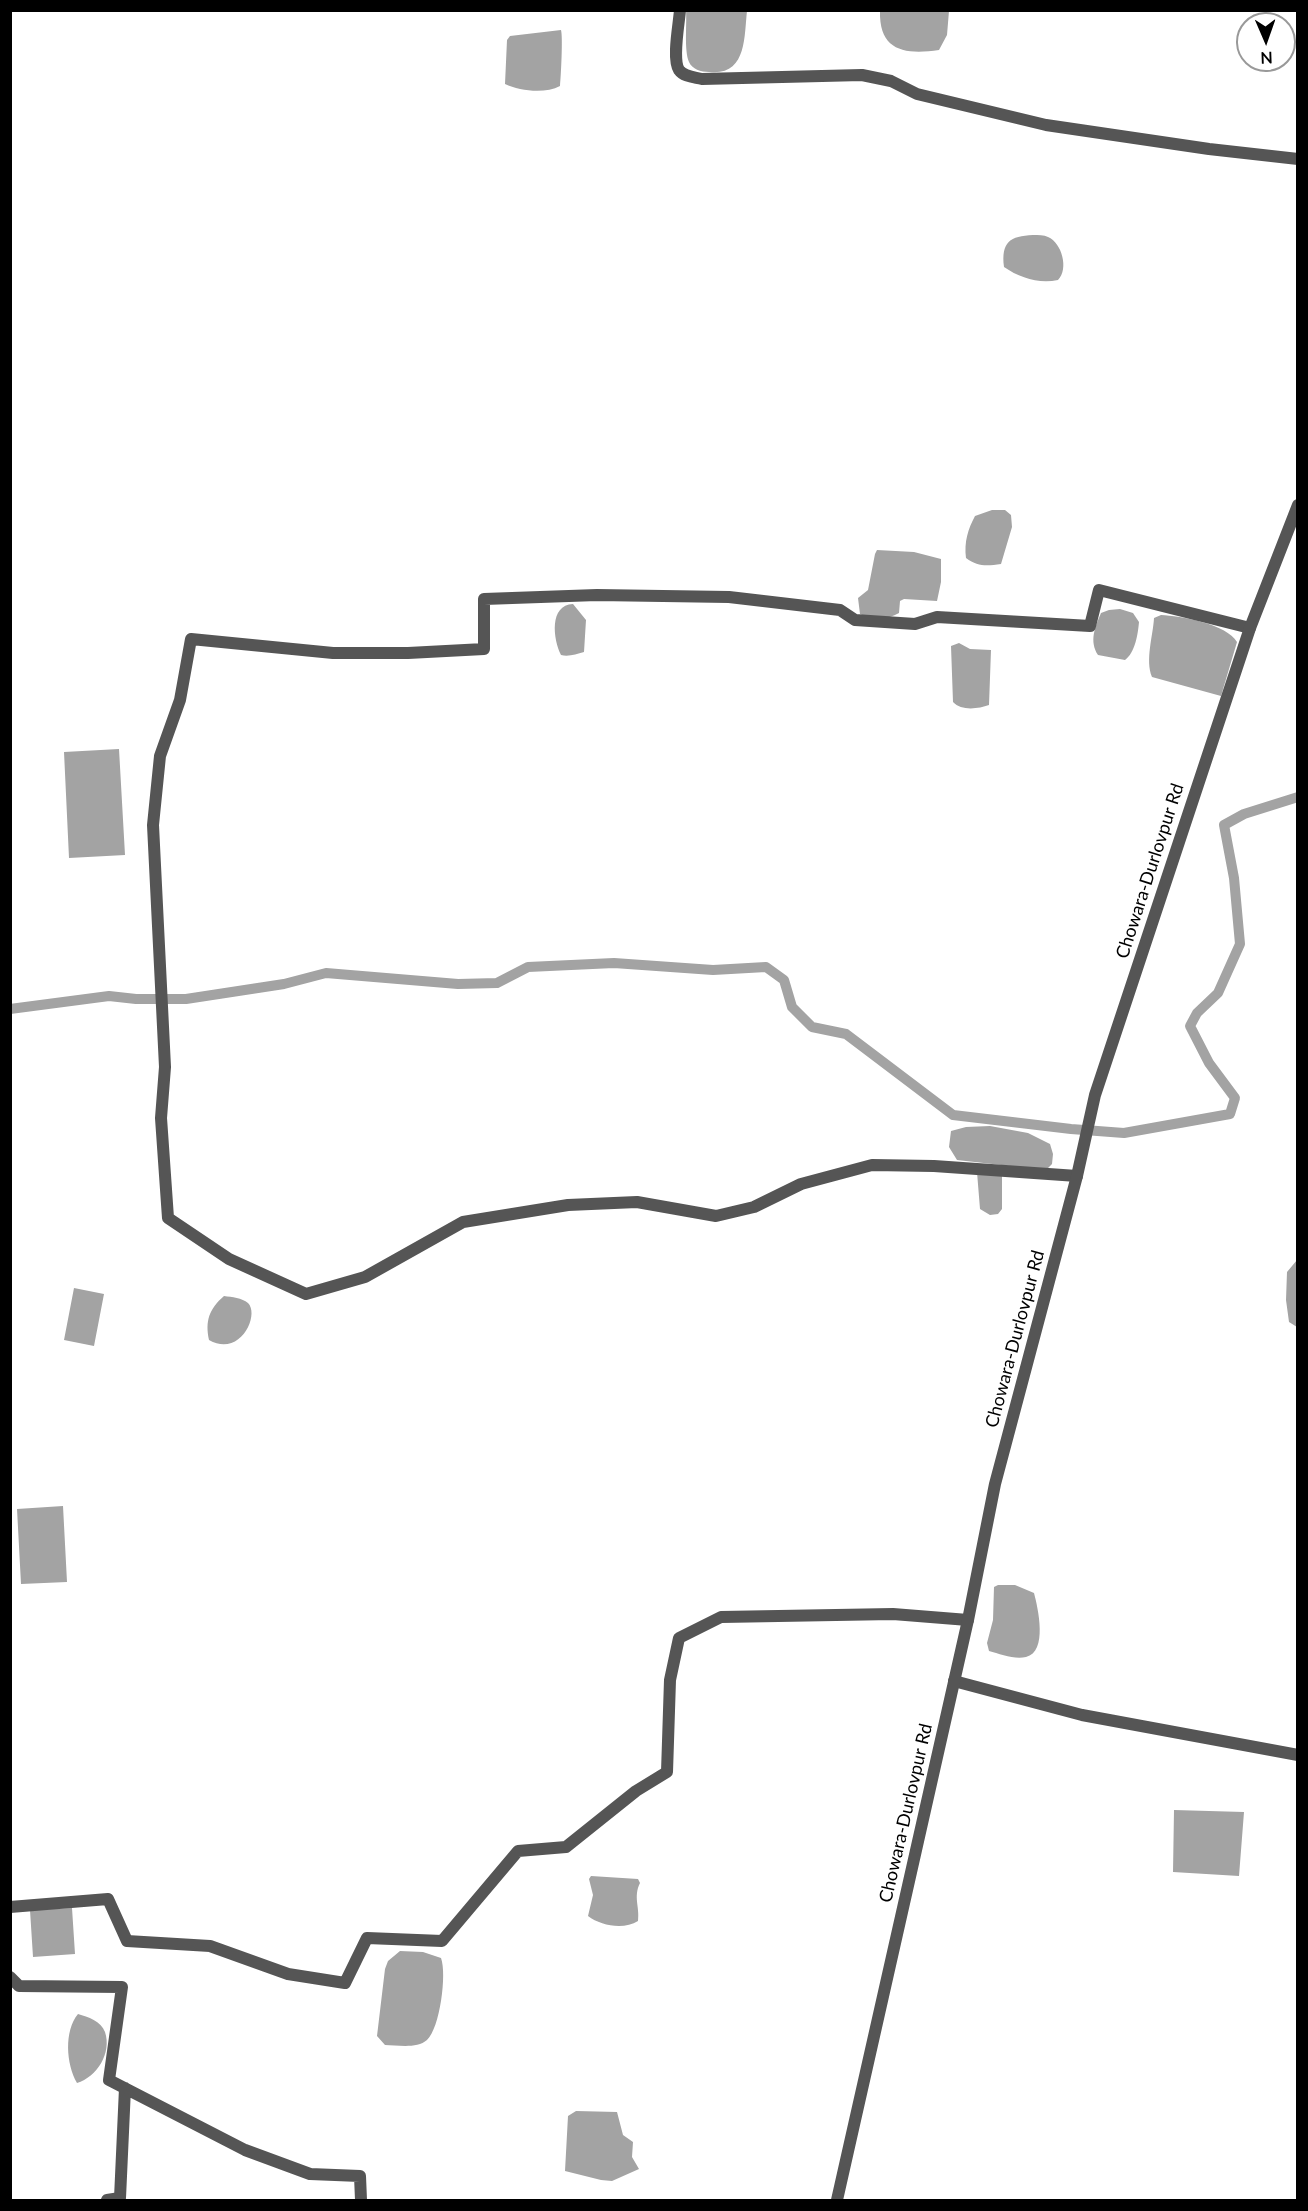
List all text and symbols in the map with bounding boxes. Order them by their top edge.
north arrow [1236,12,1296,72]
text: N [1260,49,1273,68]
street label: Chowara-Durlovpur Rd [1111,781,1189,961]
street label: Chowara-Durlovpur Rd [981,1248,1049,1430]
street label: Chowara-Durlovpur Rd [875,1721,937,1905]

